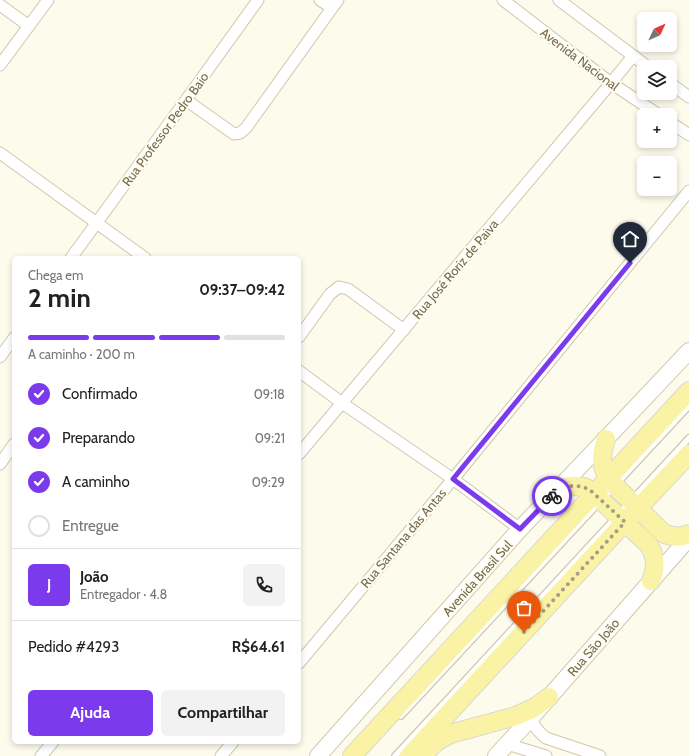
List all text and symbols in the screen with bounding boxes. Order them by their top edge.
north arrow [637,12,677,52]
map controls [637,12,677,196]
street label: Avenida Nacional [537,24,623,94]
button: layers [637,60,677,100]
street label: Rua Professor Pedro Baio [118,69,212,189]
button: + [637,108,677,148]
button: − [637,156,677,196]
street label: Rua José Roriz de Paiva [409,215,502,322]
pin [613,222,647,263]
icon: home [619,228,641,250]
text: Chega em [28,267,83,283]
text: 09:37–09:42 [199,281,285,299]
text: 2 min [28,282,91,314]
text: A caminho · 200 m [28,346,135,362]
icon: check [28,383,50,405]
text: Confirmado [62,385,137,403]
text: 09:18 [254,386,285,402]
icon: check [28,427,50,449]
text: Preparando [62,429,135,447]
text: 09:21 [255,430,285,446]
icon: check [28,471,50,493]
text: A caminho [62,473,130,491]
text: 09:29 [252,474,285,490]
courier [532,476,572,516]
street label: Rua Santana das Antas [357,485,450,591]
icon: bike [541,485,563,507]
text: Entregue [62,517,119,535]
street label: Avenida Brasil Sul [439,537,515,619]
button: phone [243,564,285,606]
text: João [80,568,109,586]
text: J [47,576,51,594]
text: Entregador · 4.8 [80,586,167,602]
pin [507,591,541,632]
icon: bag [513,597,535,619]
street label: Rua São João [564,615,622,679]
text: Pedido #4293 [28,638,119,656]
text: R$64.61 [232,638,285,656]
button: Ajuda [28,690,153,736]
button: Compartilhar [161,690,285,736]

